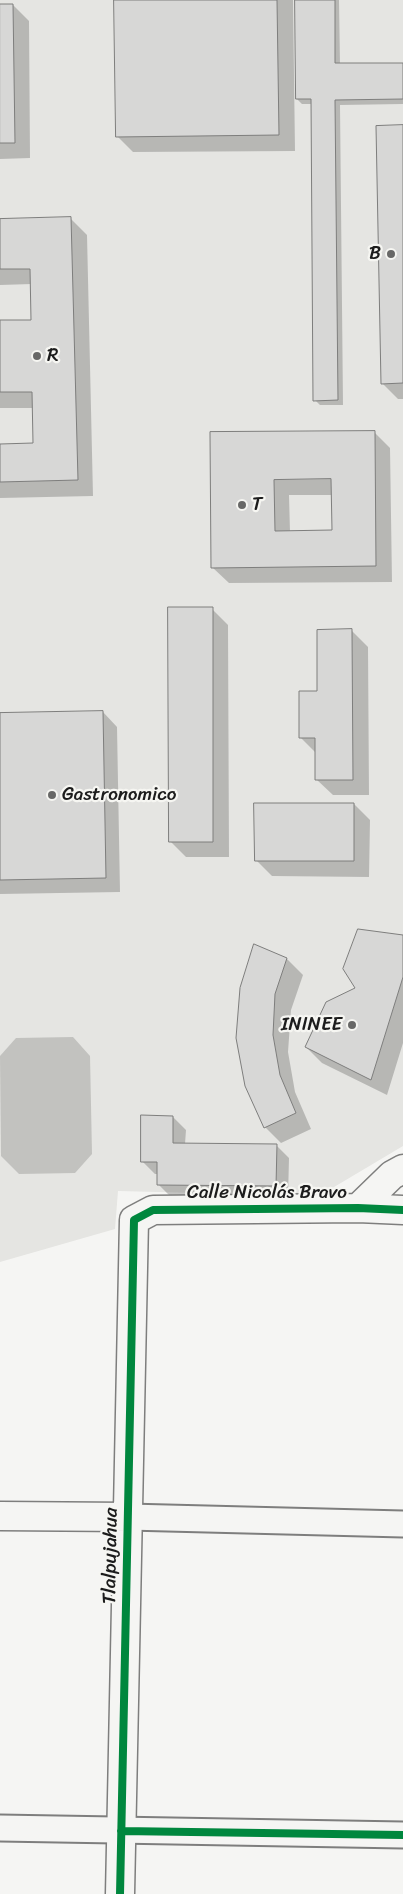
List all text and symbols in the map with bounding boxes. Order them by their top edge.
place label: B [369,243,381,265]
marker: B [385,248,397,260]
place label: R [47,345,59,367]
marker: R [31,350,43,362]
place label: T [252,494,263,516]
marker: T [236,499,248,511]
place label: Gastronomico [62,784,176,806]
marker: Gastronomico [46,789,58,801]
place label: ININEE [281,1014,342,1036]
marker: ININEE [346,1019,358,1031]
street label: Calle Nicolás Bravo [187,1182,347,1204]
street label: Tlalpujahua [99,1508,123,1604]

